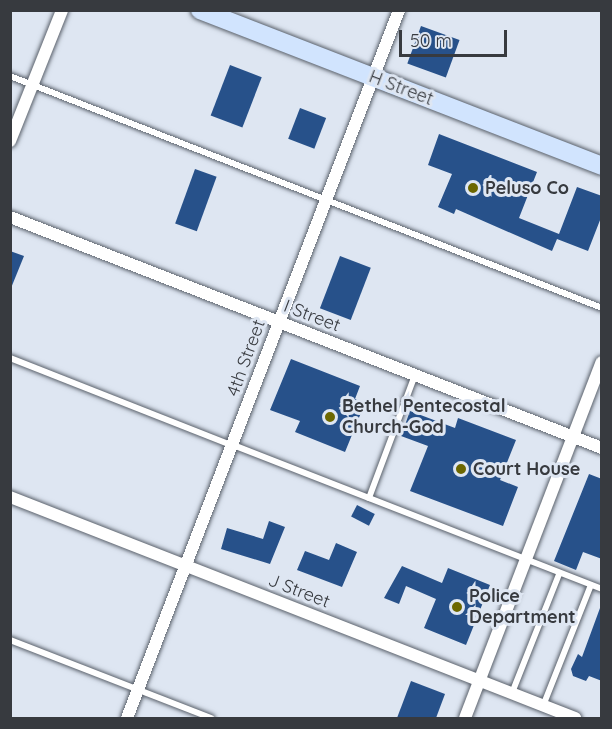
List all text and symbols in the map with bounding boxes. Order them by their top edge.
scale bar [402,18,510,56]
text: 50 m [410,29,452,52]
street label: H Street [366,66,436,110]
place label: Peluso Co [485,177,569,199]
marker: Peluso Co [466,181,480,195]
street label: I Street [281,295,343,337]
street label: 4th Street [222,317,270,399]
place label: Bethel Pentecostal Church-God [342,396,506,438]
marker: Bethel Pentecostal Church-God [323,410,337,424]
place label: Court House [473,458,580,480]
marker: Court House [454,462,468,476]
street label: J Street [265,569,333,613]
place label: Police Department [469,586,576,628]
marker: Police Department [450,600,464,614]

